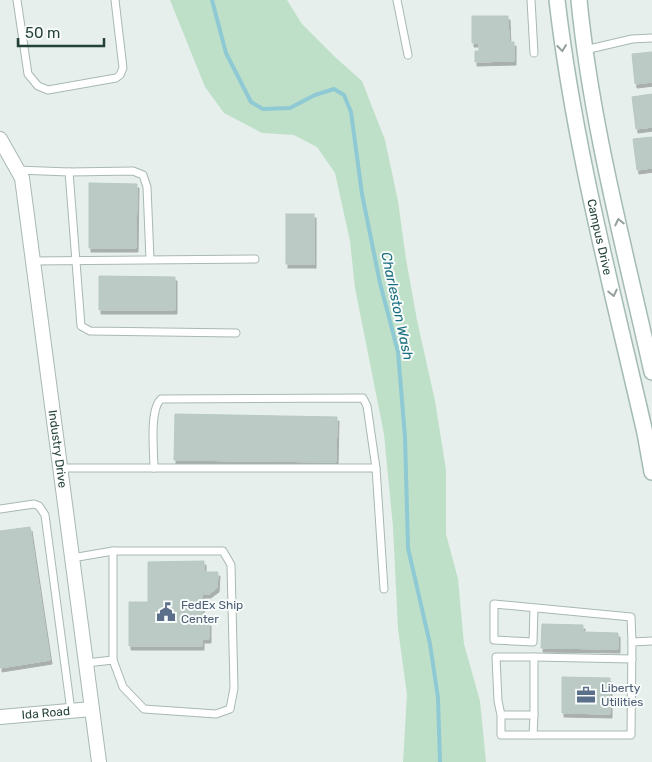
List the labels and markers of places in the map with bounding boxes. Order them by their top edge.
place label: FedEx Ship Center [181,598,243,626]
public building icon: FedEx Ship Center [155,601,177,623]
place label: Liberty Utilities [601,681,643,709]
office icon: Liberty Utilities [575,684,597,706]

